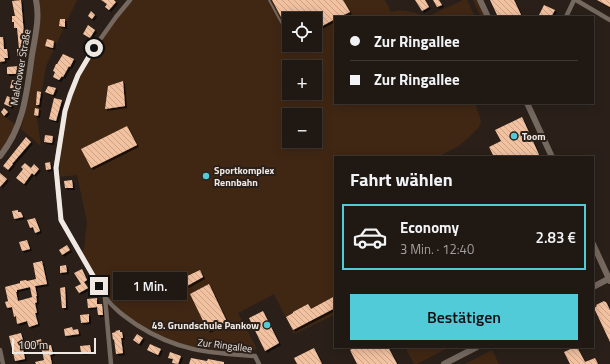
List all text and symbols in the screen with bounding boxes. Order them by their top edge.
map controls [282,12,322,148]
button: locate [282,12,322,52]
street label: Malchower Straße [6,28,35,106]
text: Zur Ringallee [374,30,460,53]
route start [85,39,103,57]
button: + [282,60,322,100]
text: Zur Ringallee [374,68,460,91]
button: − [282,108,322,148]
place label: Toom [522,129,546,144]
marker: Toom [509,131,519,141]
place label: Sportkomplex Rennbahn [214,163,275,190]
text: Fahrt wählen [350,166,453,193]
marker: Sportkomplex Rennbahn [201,171,211,181]
text: Economy [400,216,459,239]
icon: car [352,219,388,255]
text: 2.83 € [536,226,576,249]
text: 3 Min. · 12:40 [400,239,474,259]
callout: 1 Min. [113,272,187,300]
text: 1 Min. [133,276,167,296]
route end [90,277,108,295]
button: Bestätigen [350,294,578,340]
place label: 49. Grundschule Pankow [152,318,259,333]
marker: 49. Grundschule Pankow [262,320,272,330]
street label: Zur Ringallee [197,335,253,356]
scale bar [12,336,96,355]
text: 100 m [18,337,48,353]

